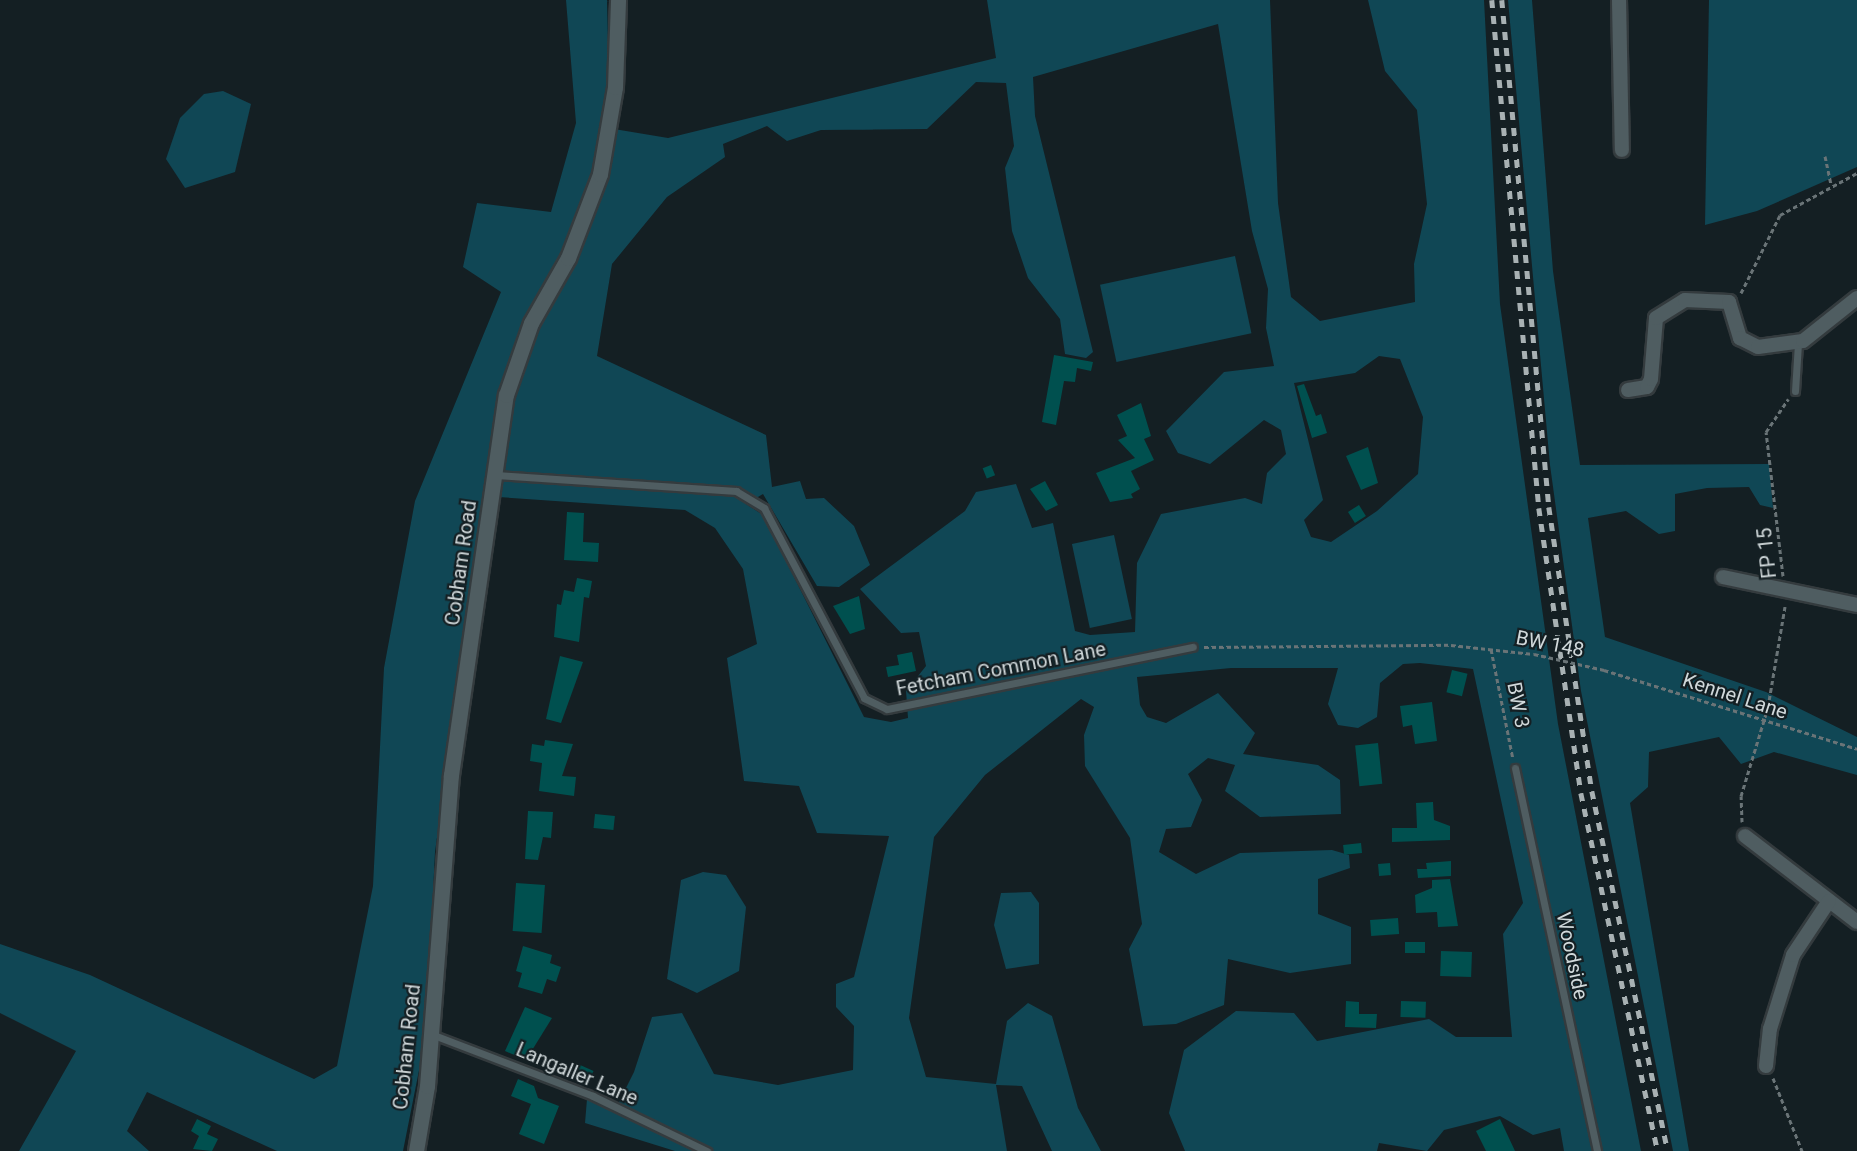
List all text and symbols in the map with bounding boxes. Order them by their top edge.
street label: Cobham Road [440,499,482,627]
street label: FP 15 [1752,526,1782,580]
street label: BW 148 [1514,626,1586,662]
street label: Fetcham Common Lane [894,637,1108,701]
street label: Kennel Lane [1680,668,1790,724]
street label: BW 3 [1502,680,1534,730]
street label: Woodside [1551,910,1593,1002]
street label: Cobham Road [388,983,426,1111]
street label: Langaller Lane [512,1038,642,1110]

